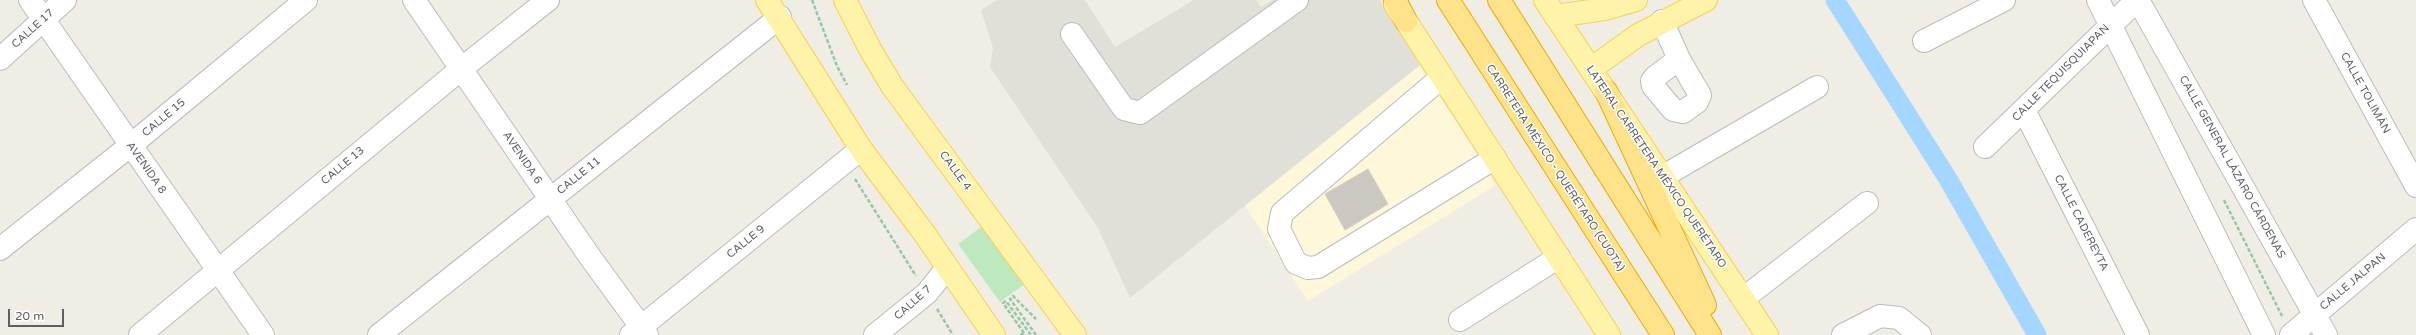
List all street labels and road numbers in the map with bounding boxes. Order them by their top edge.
street label: CALLE 17 [9,7,57,51]
street label: CALLE TEQUISQUIAPAN [2010,22,2112,124]
street label: CALLE TOLIMÁN [2337,50,2393,136]
street label: CARRETERA MÉXICO - QUERÉTARO (CUOTA) [1483,62,1627,274]
street label: LATERAL CARRETERA MÉXICO QUERÉTARO [1583,63,1729,271]
street label: CALLE GENERAL LÁZARO CÁRDENAS [2176,73,2288,261]
street label: CALLE 15 [140,96,188,140]
street label: AVENIDA 6 [500,129,544,187]
street label: AVENIDA 8 [123,139,169,197]
street label: CALLE 13 [319,144,367,188]
street label: CALLE 4 [936,149,974,193]
street label: CALLE 11 [555,154,603,198]
street label: CALLE CADEREYTA [2051,173,2111,273]
street label: CALLE 9 [724,223,768,261]
street label: CALLE JALPAN [2317,251,2389,313]
street label: CALLE 7 [892,283,934,323]

